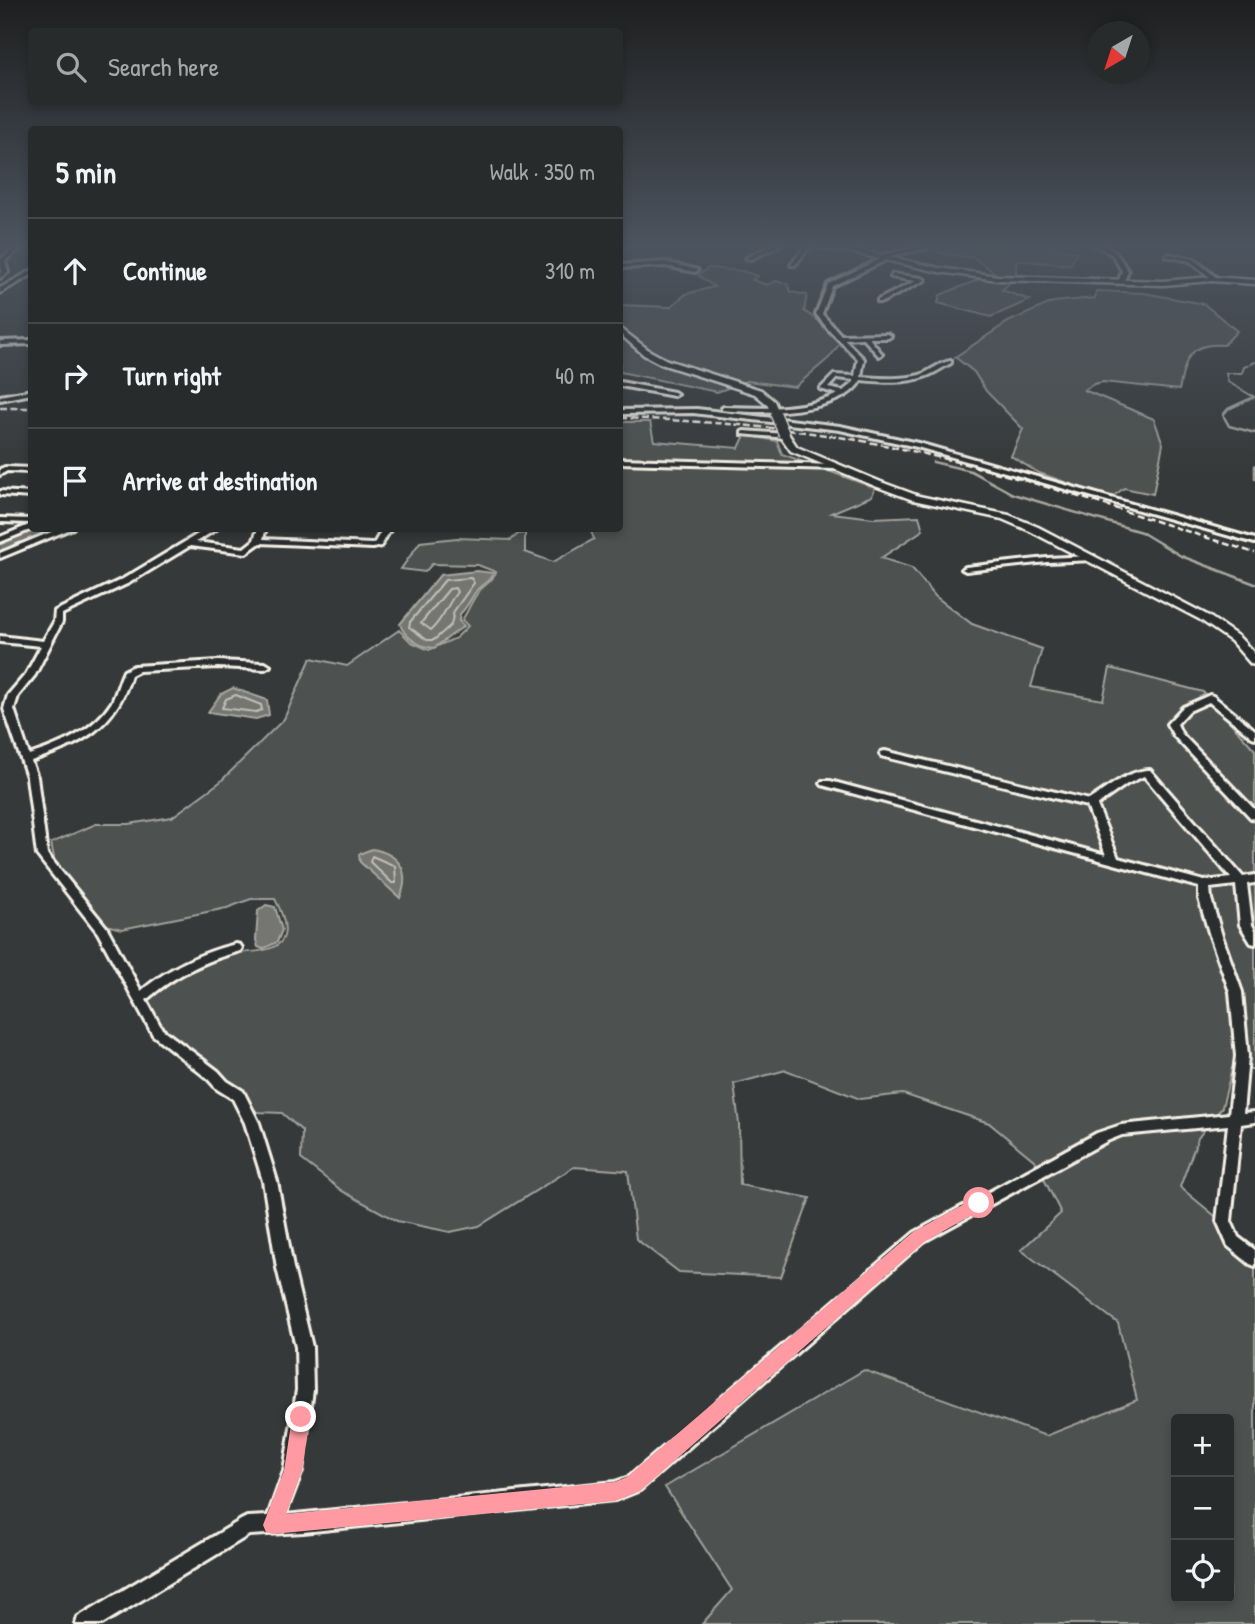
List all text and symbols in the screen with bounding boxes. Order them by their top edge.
north arrow [1087,21,1150,84]
search box [28,28,623,105]
icon: search [52,48,90,86]
text: Search here [108,49,219,84]
text: 5 min [56,152,116,192]
text: Walk · 350 m [490,156,595,187]
icon: ahead [56,252,94,290]
text: Continue [123,253,207,288]
text: 310 m [545,255,595,286]
icon: right [56,357,94,395]
text: Turn right [123,358,221,393]
text: 40 m [555,360,595,391]
icon: arrive [56,462,94,500]
text: Arrive at destination [123,463,318,498]
route start [963,1187,994,1218]
route end [285,1401,316,1432]
map controls [1171,1414,1234,1603]
button: + [1171,1414,1234,1477]
button: − [1171,1477,1234,1540]
button: locate [1171,1540,1234,1603]

